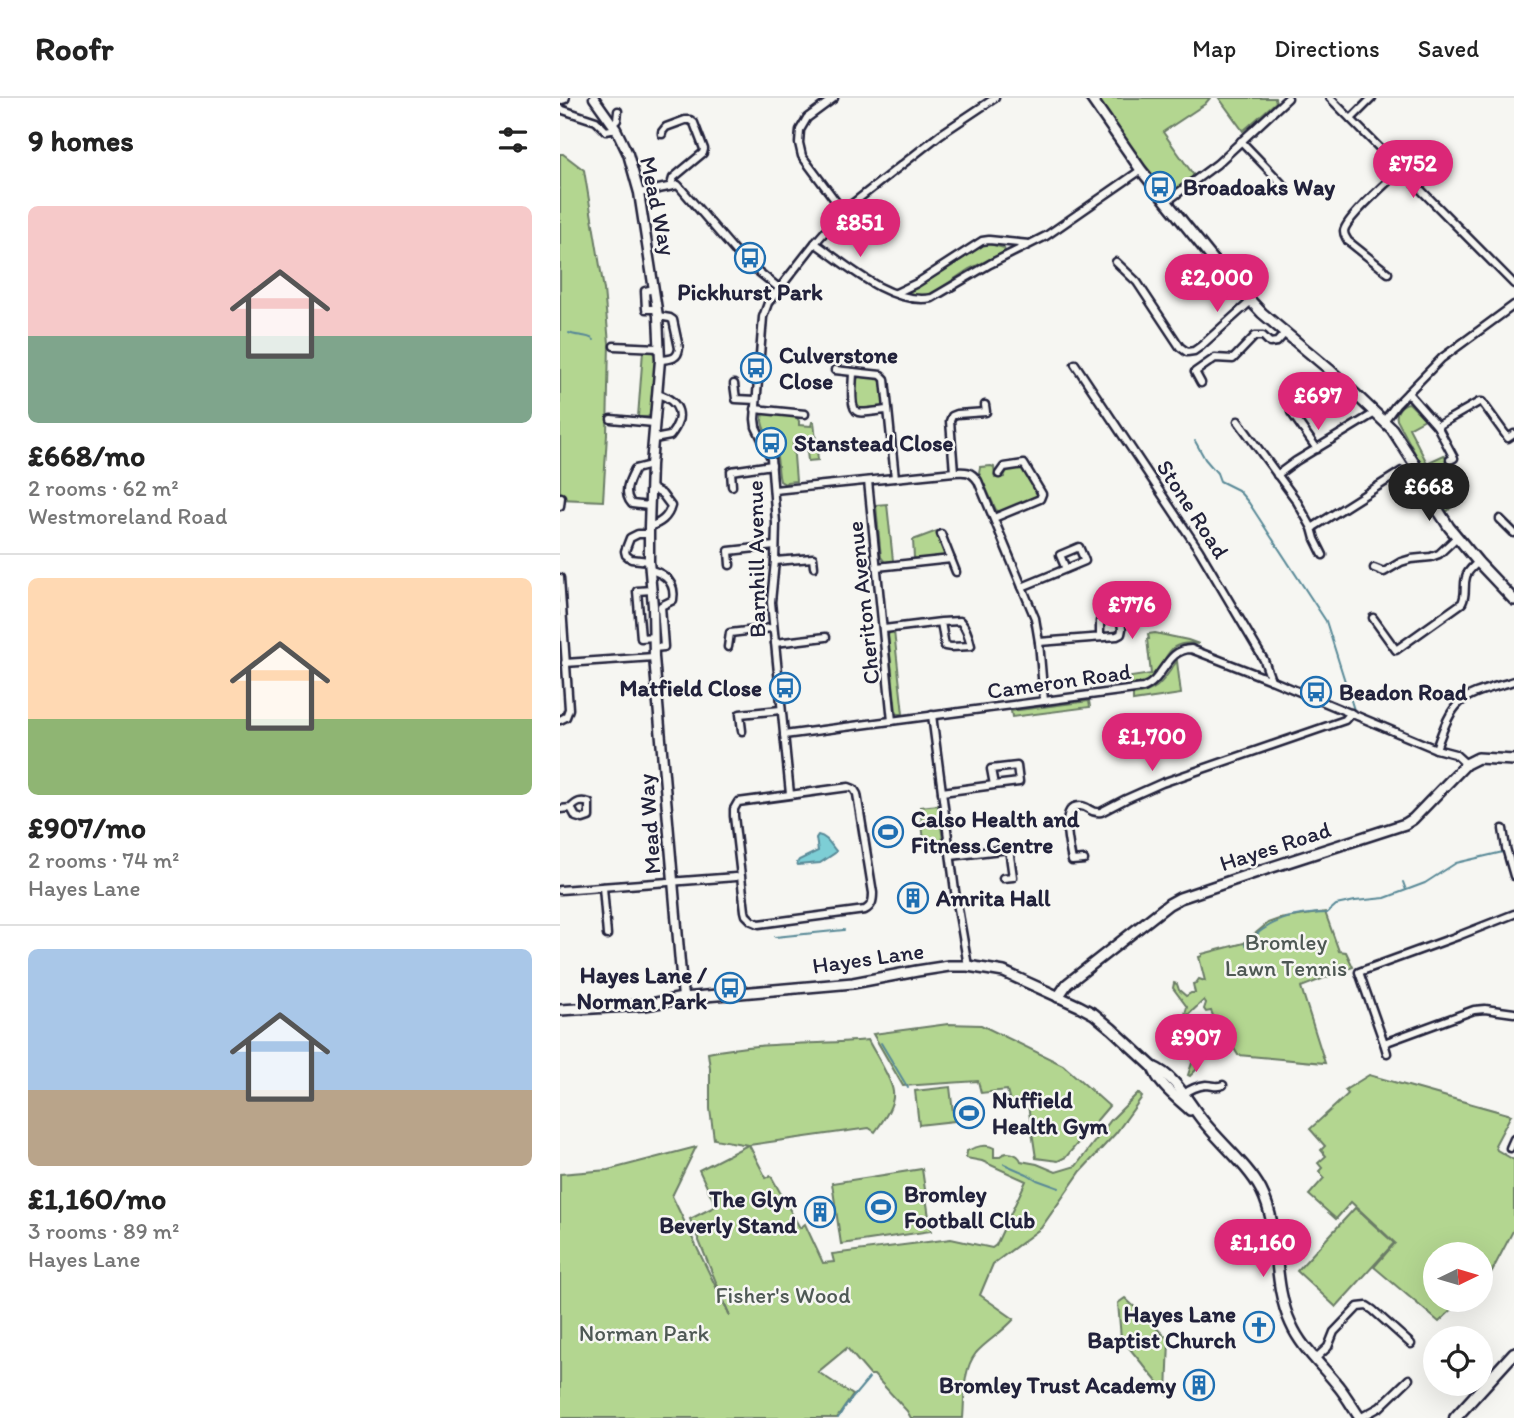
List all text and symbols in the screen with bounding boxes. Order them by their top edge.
text: Roofr [35,29,113,68]
text: Map [1192,34,1236,63]
text: Directions [1274,34,1380,63]
text: Saved [1418,34,1479,63]
icon: filters [494,121,532,159]
text: 9 homes [28,122,134,159]
pin: £752 [1372,140,1454,200]
text: £752 [1389,149,1437,177]
street label: Mead Way [634,154,682,258]
bus stop icon: Broadoaks Way [1143,170,1177,204]
place label: Broadoaks Way [1183,173,1335,201]
pin: £851 [819,200,901,259]
text: £851 [836,208,884,236]
bus stop icon: Pickhurst Park [733,241,767,275]
icon: home [217,251,343,377]
pin: £2,000 [1160,254,1274,314]
text: £2,000 [1181,263,1253,291]
place label: Pickhurst Park [677,278,823,306]
place label: Culverstone Close [779,341,898,395]
bus stop icon: Culverstone Close [739,351,773,385]
pin: £697 [1277,372,1359,432]
text: £697 [1294,381,1342,409]
bus stop icon: Stanstead Close [754,426,788,460]
place label: Stanstead Close [794,429,953,457]
text: £668/mo [28,437,145,474]
street label: Stone Road [1151,454,1236,564]
pin: £668 [1388,464,1470,523]
text: £668 [1404,472,1454,500]
text: 2 rooms · 62 m² [28,474,179,502]
street label: Barnhill Avenue [741,480,771,638]
text: Westmoreland Road [28,502,227,530]
street label: Cheriton Avenue [840,520,886,686]
pin: £776 [1091,582,1173,641]
text: £776 [1108,590,1156,618]
icon: home [217,623,343,749]
street label: Cameron Road [985,657,1133,705]
bus stop icon: Matfield Close [768,671,802,705]
place label: Matfield Close [619,674,762,702]
bus stop icon: Beadon Road [1299,675,1333,709]
place label: Beadon Road [1339,678,1468,706]
pin: £1,700 [1095,714,1209,773]
text: £1,700 [1118,722,1186,750]
street label: Mead Way [632,773,666,875]
place label: Calso Health and Fitness Centre [911,805,1080,859]
text: £907/mo [28,809,146,846]
sports icon: Calso Health and Fitness Centre [871,815,905,849]
street label: Hayes Road [1216,815,1335,877]
text: 2 rooms · 74 m² [28,846,180,874]
text: Hayes Lane [28,874,140,902]
building icon: Amrita Hall [896,881,930,915]
place label: Amrita Hall [935,884,1051,912]
park label: Bromley Lawn Tennis [1225,928,1347,982]
street label: Hayes Lane [810,936,926,980]
place label: Hayes Lane / Norman Park [577,961,707,1015]
bus stop icon: Hayes Lane / Norman Park [713,971,747,1005]
icon: home [217,994,343,1120]
pin: £907 [1155,1014,1237,1074]
text: £907 [1171,1023,1221,1051]
place label: Nuffield Health Gym [992,1086,1108,1140]
sports icon: Nuffield Health Gym [952,1096,986,1130]
text: £1,160/mo [28,1180,166,1217]
place label: Bromley Football Club [904,1180,1035,1234]
place label: The Glyn Beverly Stand [659,1185,798,1239]
sports icon: Bromley Football Club [864,1190,898,1224]
building icon: The Glyn Beverly Stand [803,1195,837,1229]
text: 3 rooms · 89 m² [28,1217,179,1245]
pin: £1,160 [1206,1220,1320,1279]
text: £1,160 [1230,1228,1296,1256]
north arrow [1423,1242,1493,1312]
map controls [1423,1242,1493,1396]
text: Hayes Lane [28,1245,140,1273]
park label: Fisher's Wood [716,1281,850,1309]
place label: Hayes Lane Baptist Church [1087,1300,1236,1354]
church icon: Hayes Lane Baptist Church [1242,1310,1276,1344]
park label: Norman Park [579,1319,709,1347]
button: locate [1423,1326,1493,1396]
building icon: Bromley Trust Academy [1182,1368,1216,1402]
place label: Bromley Trust Academy [939,1371,1176,1399]

